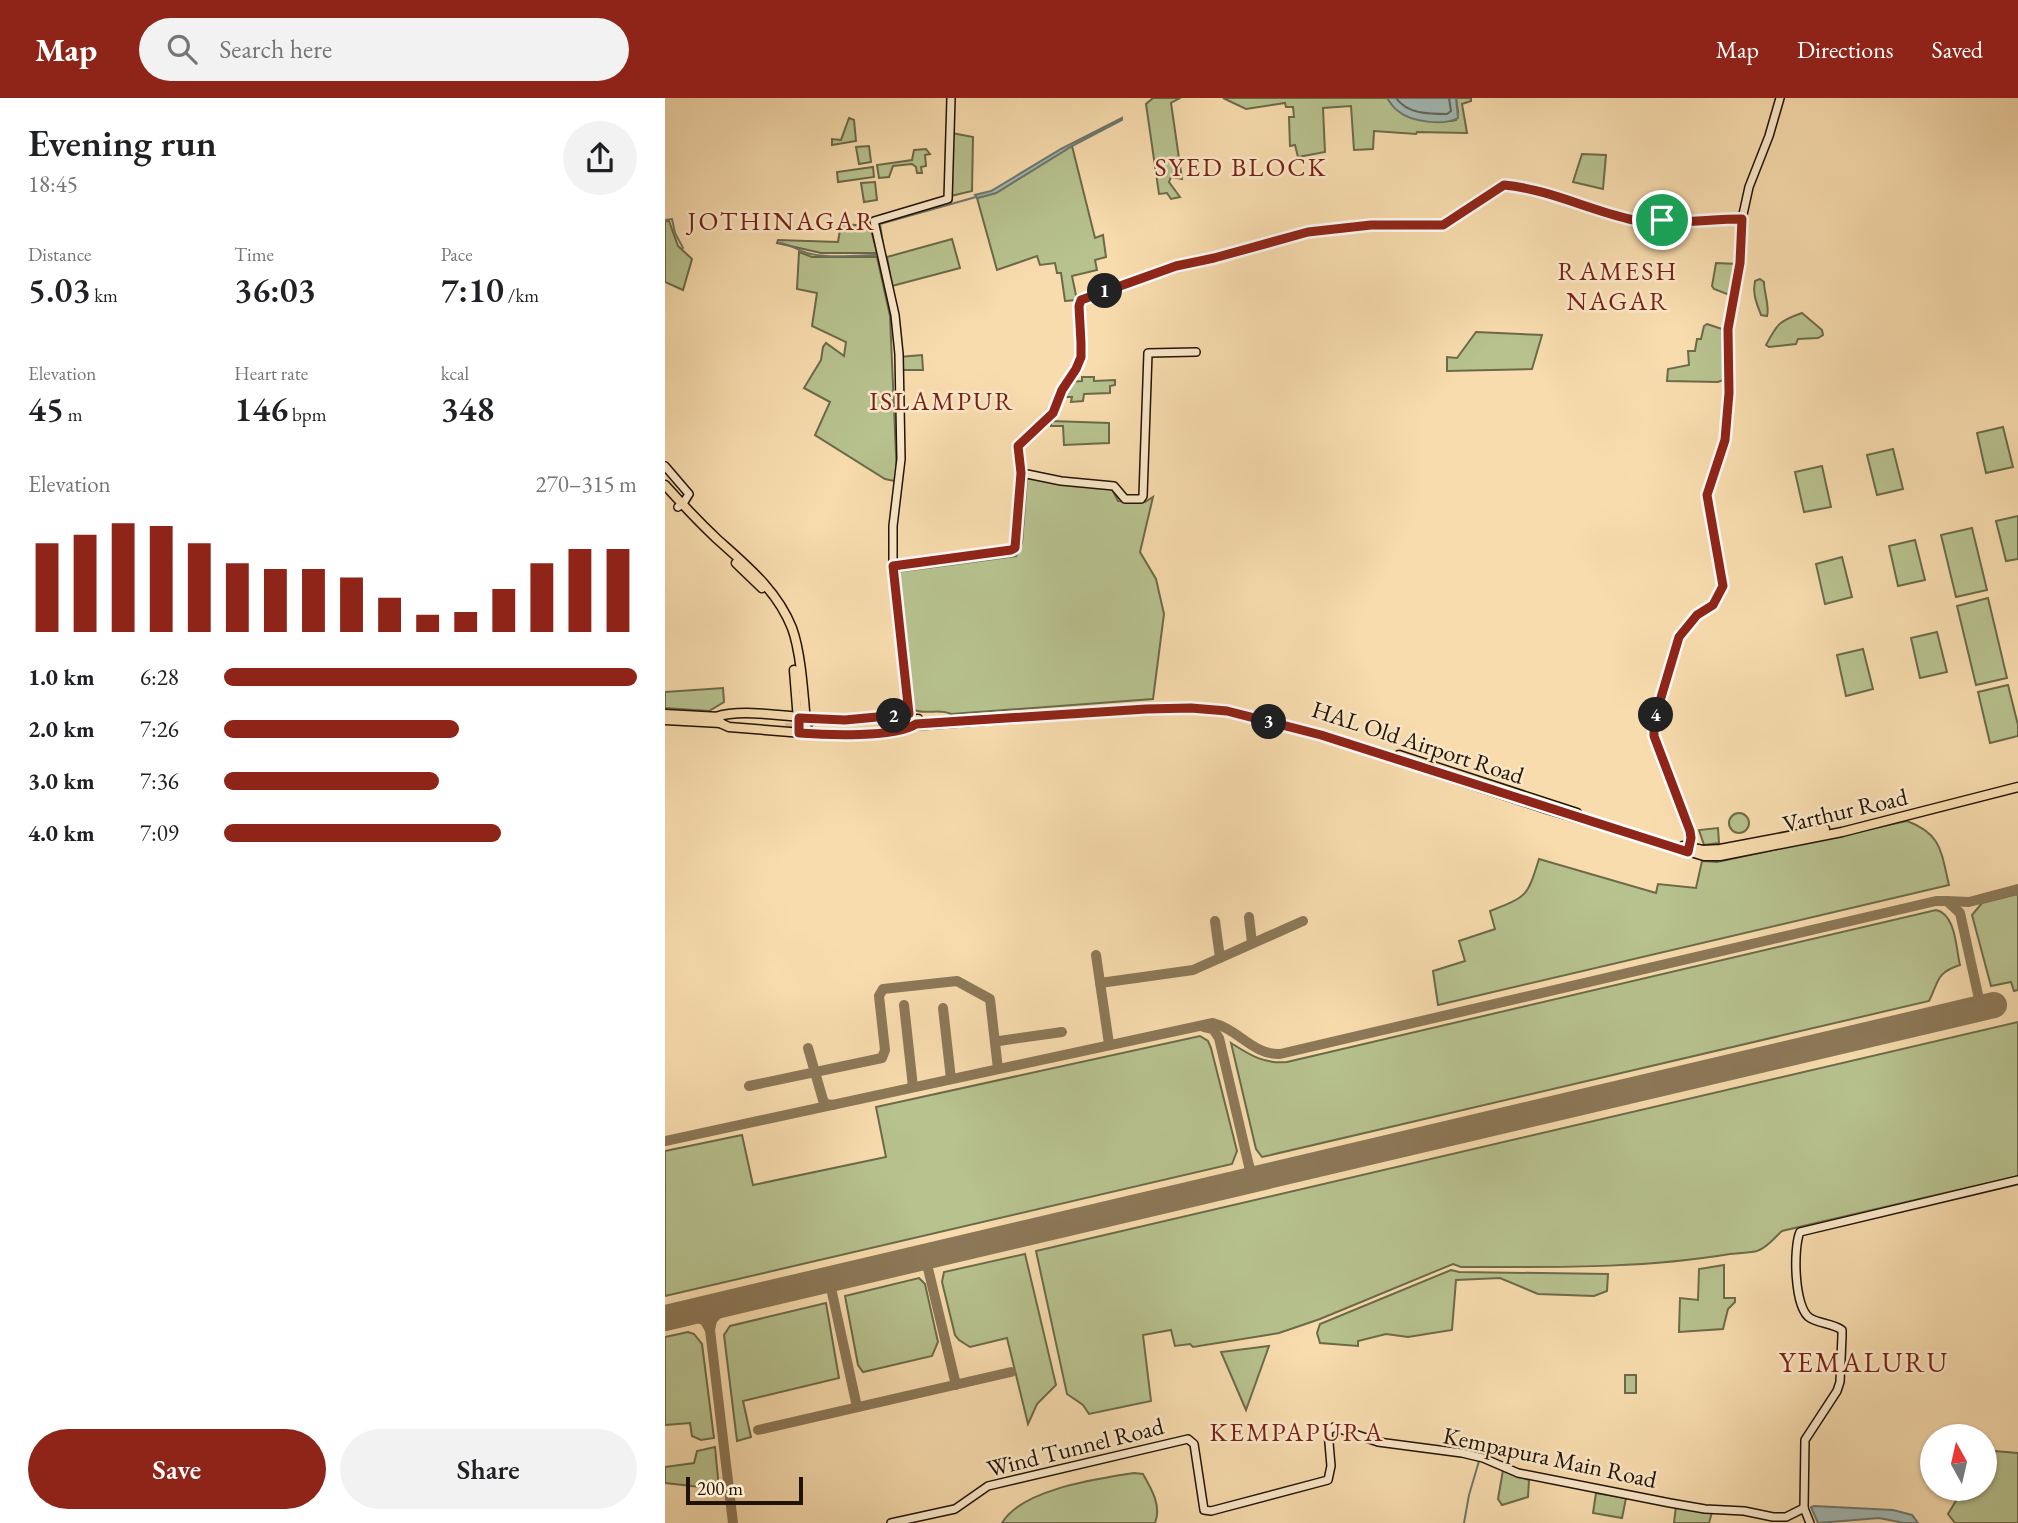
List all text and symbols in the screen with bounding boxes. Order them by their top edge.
search box [139,18,629,81]
text: Map [35,28,97,71]
icon: search [163,30,201,68]
text: Search here [219,32,332,66]
text: Map [1716,34,1759,65]
text: Directions [1797,34,1894,65]
text: Saved [1932,34,1983,65]
text: Evening run [28,118,217,167]
button: share [563,121,637,195]
district label: SYED BLOCK [1154,150,1328,184]
text: 18:45 [28,169,78,199]
pin [1632,190,1692,250]
icon: arrive [1643,201,1681,239]
district label: JOTHINAGAR [686,204,876,238]
text: Distance [28,242,91,267]
text: Time [234,242,274,267]
text: Pace [441,242,473,267]
district label: RAMESH NAGAR [1558,254,1678,318]
text: 5.03 [28,267,90,312]
text: 36:03 [234,267,316,312]
text: 7:10 [441,267,504,312]
pin: 1 [1087,274,1123,308]
text: 1 [1099,278,1110,303]
text: km [90,283,118,308]
text: /km [504,283,539,308]
text: Elevation [28,361,96,386]
text: Heart rate [234,361,308,386]
text: kcal [441,361,469,386]
district label: ISLAMPUR [869,384,1015,418]
text: 45 [28,386,64,431]
text: 146 [234,386,288,431]
text: 348 [441,386,495,431]
text: m [64,402,83,427]
text: bpm [288,402,326,427]
text: Elevation [28,469,111,499]
text: 270–315 m [536,469,637,499]
text: 1.0 km [28,662,95,692]
text: 6:28 [140,662,179,692]
street label: HAL Old Airport Road [1308,693,1529,791]
pin: 2 [877,698,911,734]
pin: 4 [1639,698,1674,732]
text: 4 [1650,702,1661,727]
text: 2 [888,703,899,728]
pin: 3 [1251,704,1287,740]
text: 3 [1263,709,1274,734]
text: 2.0 km [28,714,95,744]
text: 7:26 [140,714,179,744]
text: 3.0 km [28,766,95,796]
text: 7:36 [140,766,179,796]
street label: Varthur Road [1780,780,1911,839]
text: 4.0 km [28,818,95,848]
text: 7:09 [140,818,179,848]
district label: YEMALURU [1779,1344,1949,1380]
street label: Wind Tunnel Road [983,1410,1167,1484]
district label: KEMPAPURA [1210,1415,1384,1449]
street label: Kempapura Main Road [1440,1419,1661,1495]
north arrow [1920,1424,1997,1502]
map controls [1920,1424,1997,1501]
button: Save [28,1429,326,1509]
button: Share [340,1429,637,1509]
scale bar [686,1474,803,1506]
text: 200 m [697,1476,743,1501]

